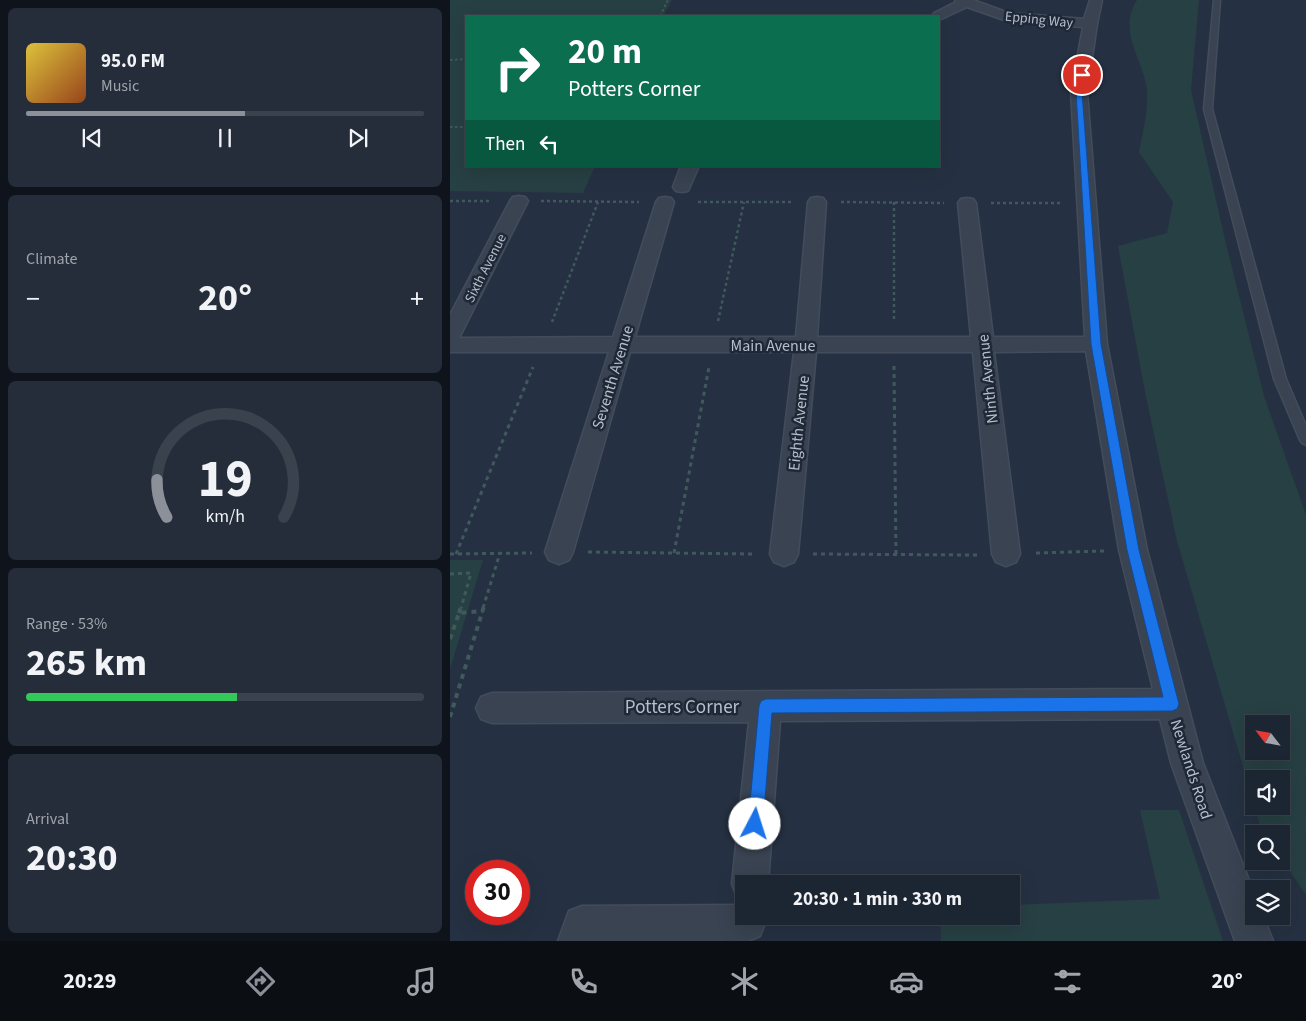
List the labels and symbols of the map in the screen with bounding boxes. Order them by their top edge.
street label: Epping Way [1004,6,1074,34]
pin [1061,54,1103,96]
street label: Sixth Avenue [460,230,512,306]
street label: Seventh Avenue [587,323,639,432]
street label: Ninth Avenue [972,333,1004,425]
street label: Main Avenue [731,335,816,357]
street label: Eighth Avenue [783,374,815,472]
street label: Potters Corner [625,694,740,721]
north arrow [1245,715,1290,760]
street label: Newlands Road [1165,716,1218,822]
position arrow [728,797,780,849]
speed limit sign: 30 [465,860,530,925]

